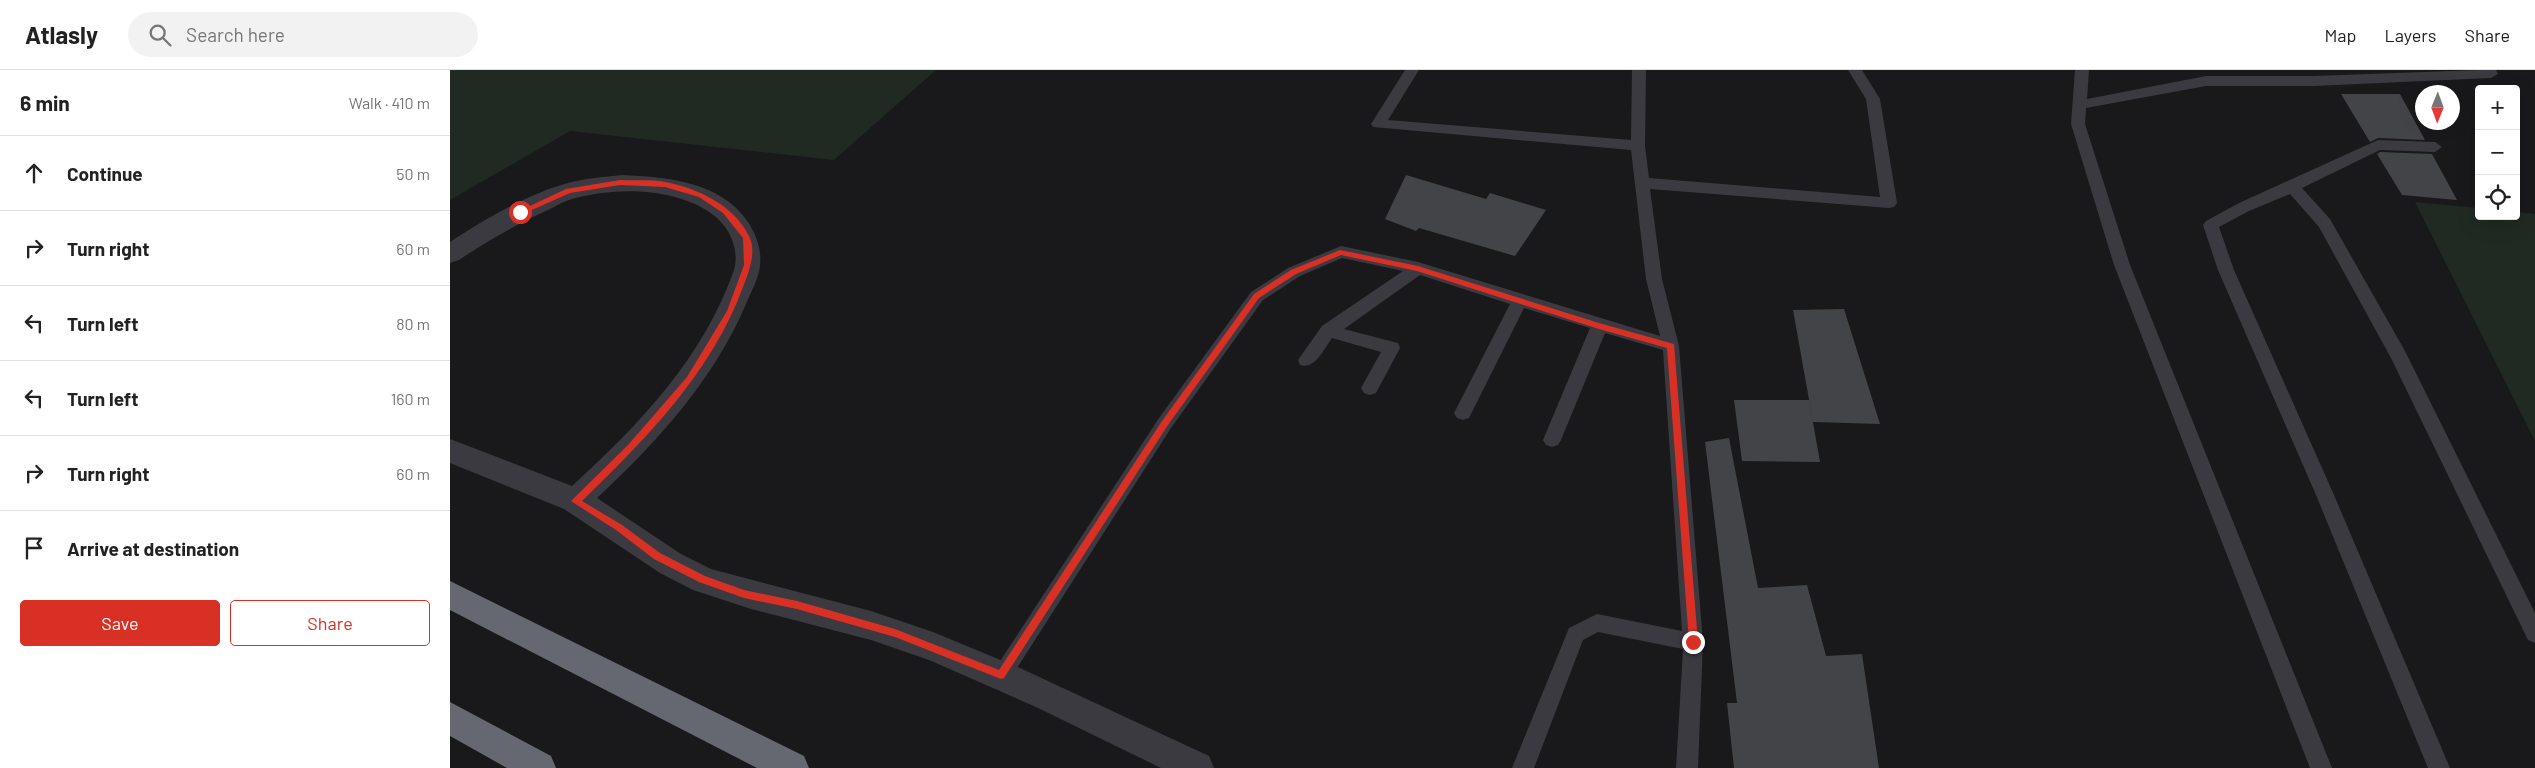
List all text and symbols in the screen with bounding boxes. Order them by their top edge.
search box [128,12,478,57]
text: Atlasly [25,20,98,49]
icon: search [146,21,174,49]
text: Search here [186,23,285,46]
text: Map [2324,24,2356,46]
text: Layers [2384,24,2437,46]
text: Share [2465,24,2510,46]
north arrow [2415,85,2460,130]
map controls [2475,85,2520,220]
button: + [2475,85,2520,130]
text: 6 min [20,90,70,115]
text: Walk · 410 m [349,93,430,112]
button: − [2475,130,2520,175]
icon: ahead [20,159,48,187]
text: Continue [67,162,143,185]
text: 50 m [396,164,430,183]
button: locate [2475,175,2520,220]
route start [509,201,532,224]
icon: right [20,234,48,262]
text: Turn right [67,237,149,260]
text: 60 m [396,239,430,258]
icon: left [20,309,48,337]
text: Turn left [67,312,138,335]
text: 80 m [396,314,430,333]
icon: left [20,384,48,412]
text: Turn left [67,387,138,410]
text: 160 m [391,389,430,408]
icon: right [20,459,48,487]
text: Turn right [67,462,149,485]
text: 60 m [396,464,430,483]
icon: arrive [20,534,48,562]
text: Arrive at destination [67,537,239,560]
button: Save [20,600,220,646]
button: Share [230,600,430,646]
route end [1682,631,1705,654]

